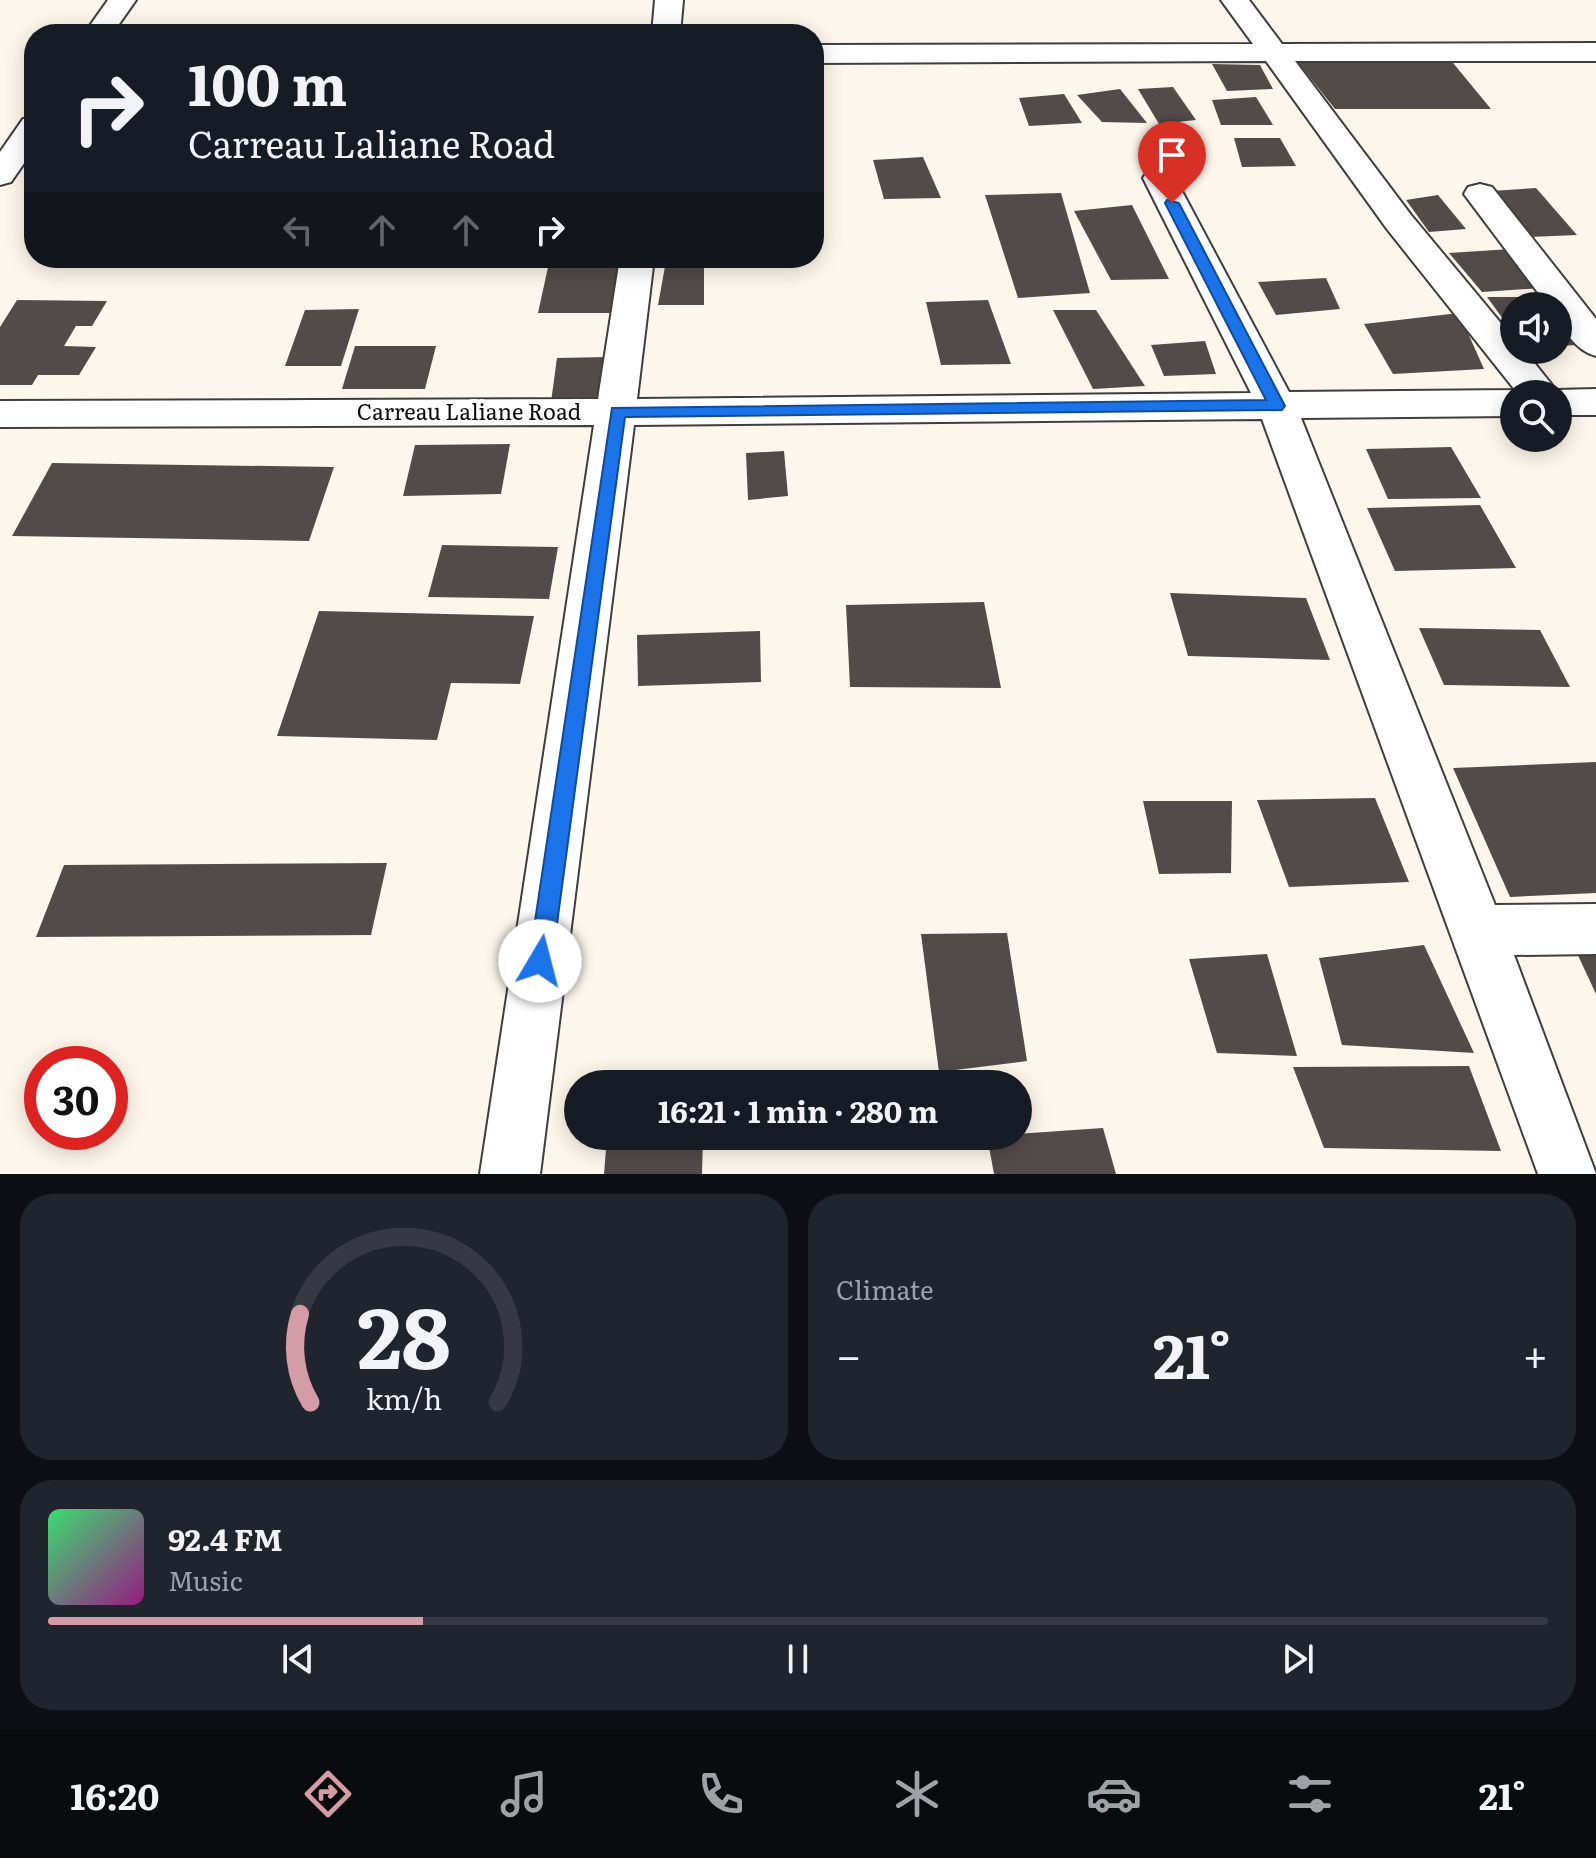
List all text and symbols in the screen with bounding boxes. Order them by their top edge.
text: 100 m [188,40,347,123]
icon: right [56,56,160,160]
text: Carreau Laliane Road [188,116,555,169]
pin [1138,121,1206,203]
icon: arrive [1150,133,1194,177]
icon: left [276,208,320,252]
icon: ahead [360,208,404,252]
icon: ahead [444,208,488,252]
icon: right [528,208,572,252]
map controls [1500,292,1572,452]
button: sound [1500,292,1572,364]
button: search [1500,380,1572,452]
street label: Carreau Laliane Road [357,394,581,427]
position arrow [498,919,582,1003]
speed limit sign: 30 [24,1046,128,1150]
text: 16:21 · 1 min · 280 m [658,1088,938,1132]
text: Climate [836,1269,934,1308]
text: 28 [357,1271,451,1395]
text: 21° [1153,1308,1231,1397]
text: − [836,1320,862,1386]
text: + [1522,1320,1548,1386]
text: km/h [366,1376,442,1419]
text: 92.4 FM [168,1516,283,1560]
text: Music [168,1560,243,1599]
icon: previous [276,1637,320,1681]
icon: pause [776,1637,820,1681]
icon: next [1276,1637,1320,1681]
icon: directions [300,1766,356,1822]
icon: music [496,1766,552,1822]
icon: phone [693,1766,749,1822]
icon: climate [889,1766,945,1822]
icon: car [1086,1766,1142,1822]
icon: filters [1282,1766,1338,1822]
text: 16:20 [70,1768,159,1821]
text: 21° [1479,1768,1526,1821]

